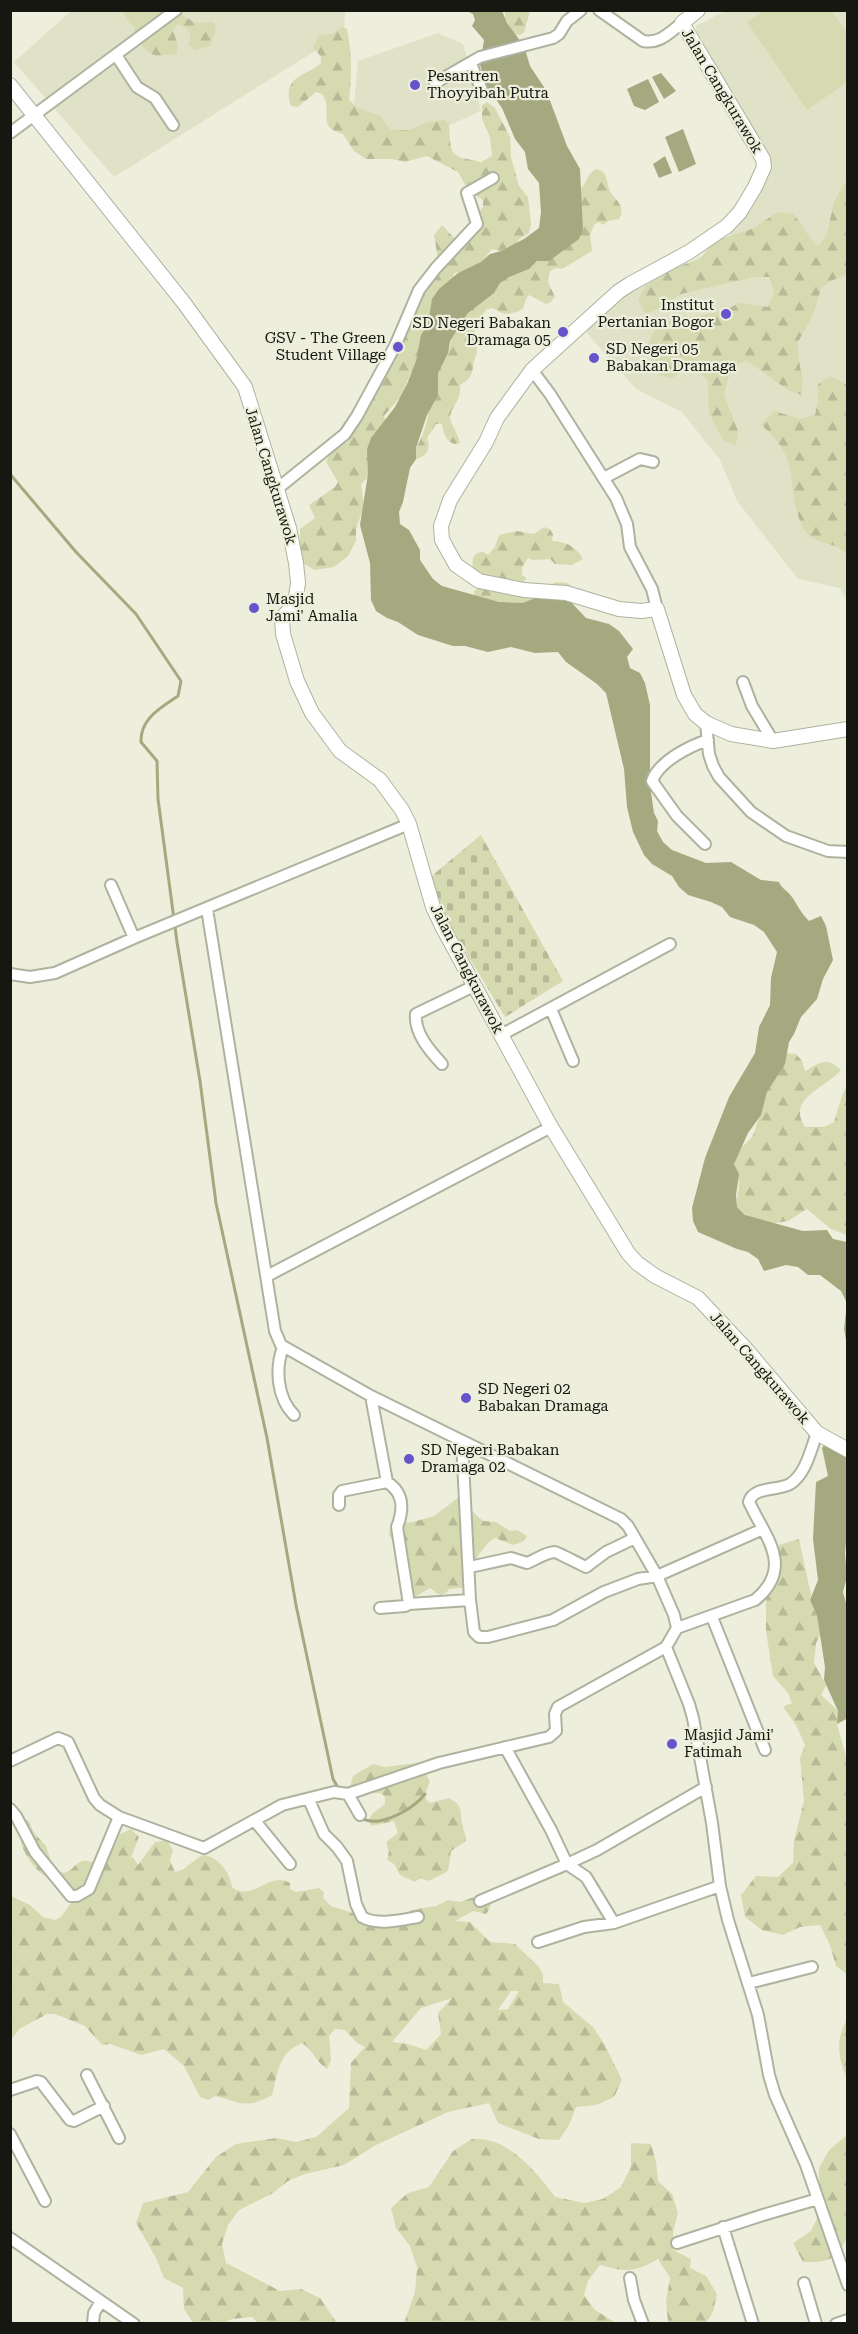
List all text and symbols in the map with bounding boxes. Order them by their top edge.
street label: Jalan Cangkurawok [677,25,767,157]
place label: Pesantren Thoyyibah Putra [427,67,549,102]
marker: Pesantren Thoyyibah Putra [408,78,422,92]
place label: Institut Pertanian Bogor [598,296,714,331]
marker: Institut Pertanian Bogor [719,307,733,321]
place label: SD Negeri Babakan Dramaga 05 [413,314,551,349]
marker: SD Negeri Babakan Dramaga 05 [556,325,570,339]
place label: GSV - The Green Student Village [265,329,386,364]
marker: GSV - The Green Student Village [391,340,405,354]
place label: SD Negeri 05 Babakan Dramaga [606,340,736,375]
marker: SD Negeri 05 Babakan Dramaga [587,351,601,365]
street label: Jalan Cangkurawok [241,405,301,547]
place label: Masjid Jami' Amalia [266,590,358,625]
marker: Masjid Jami' Amalia [247,601,261,615]
street label: Jalan Cangkurawok [427,901,508,1037]
street label: Jalan Cangkurawok [706,1308,814,1428]
place label: SD Negeri 02 Babakan Dramaga [478,1380,608,1415]
marker: SD Negeri 02 Babakan Dramaga [459,1391,473,1405]
place label: SD Negeri Babakan Dramaga 02 [421,1441,560,1476]
marker: SD Negeri Babakan Dramaga 02 [402,1452,416,1466]
place label: Masjid Jami' Fatimah [684,1726,774,1761]
marker: Masjid Jami' Fatimah [665,1737,679,1751]

